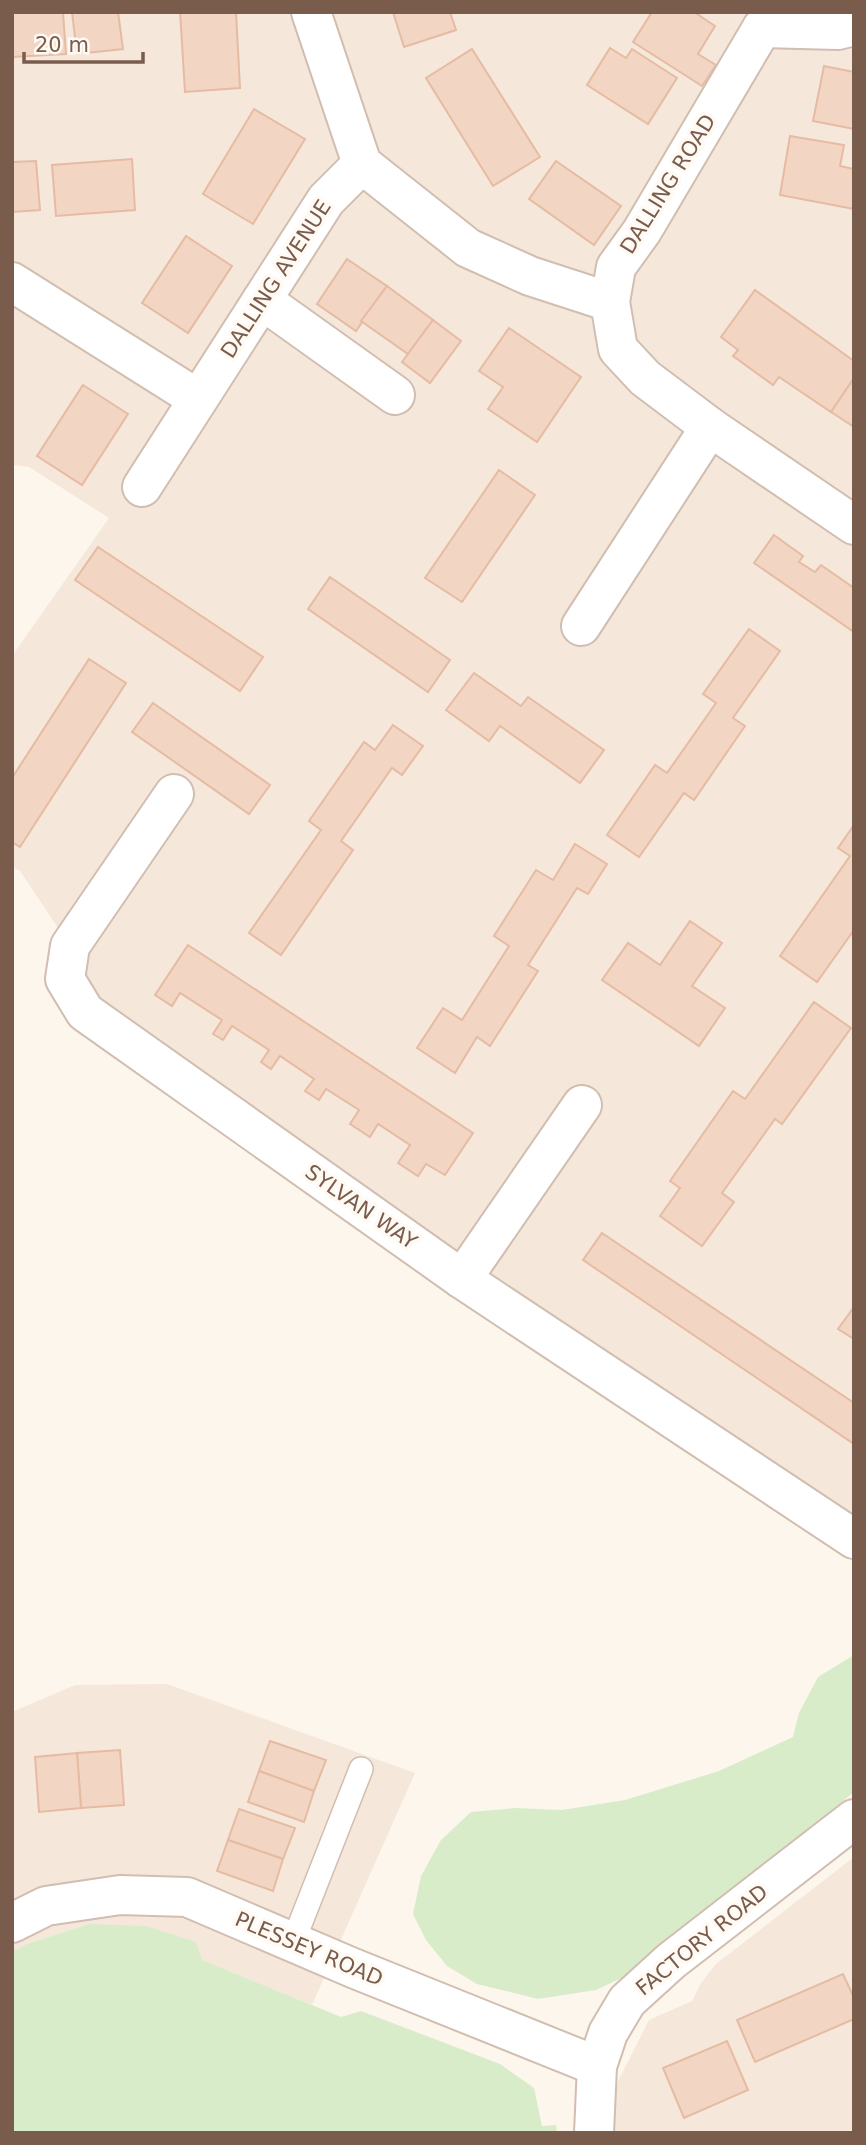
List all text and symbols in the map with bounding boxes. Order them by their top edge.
scale bar [24,21,144,65]
text: 20 m [35,33,89,57]
street label: DALLING ROAD [616,110,720,258]
street label: DALLING AVENUE [216,196,336,362]
street label: SYLVAN WAY [301,1160,421,1254]
street label: FACTORY ROAD [631,1880,773,2000]
street label: PLESSEY ROAD [231,1907,387,1991]

